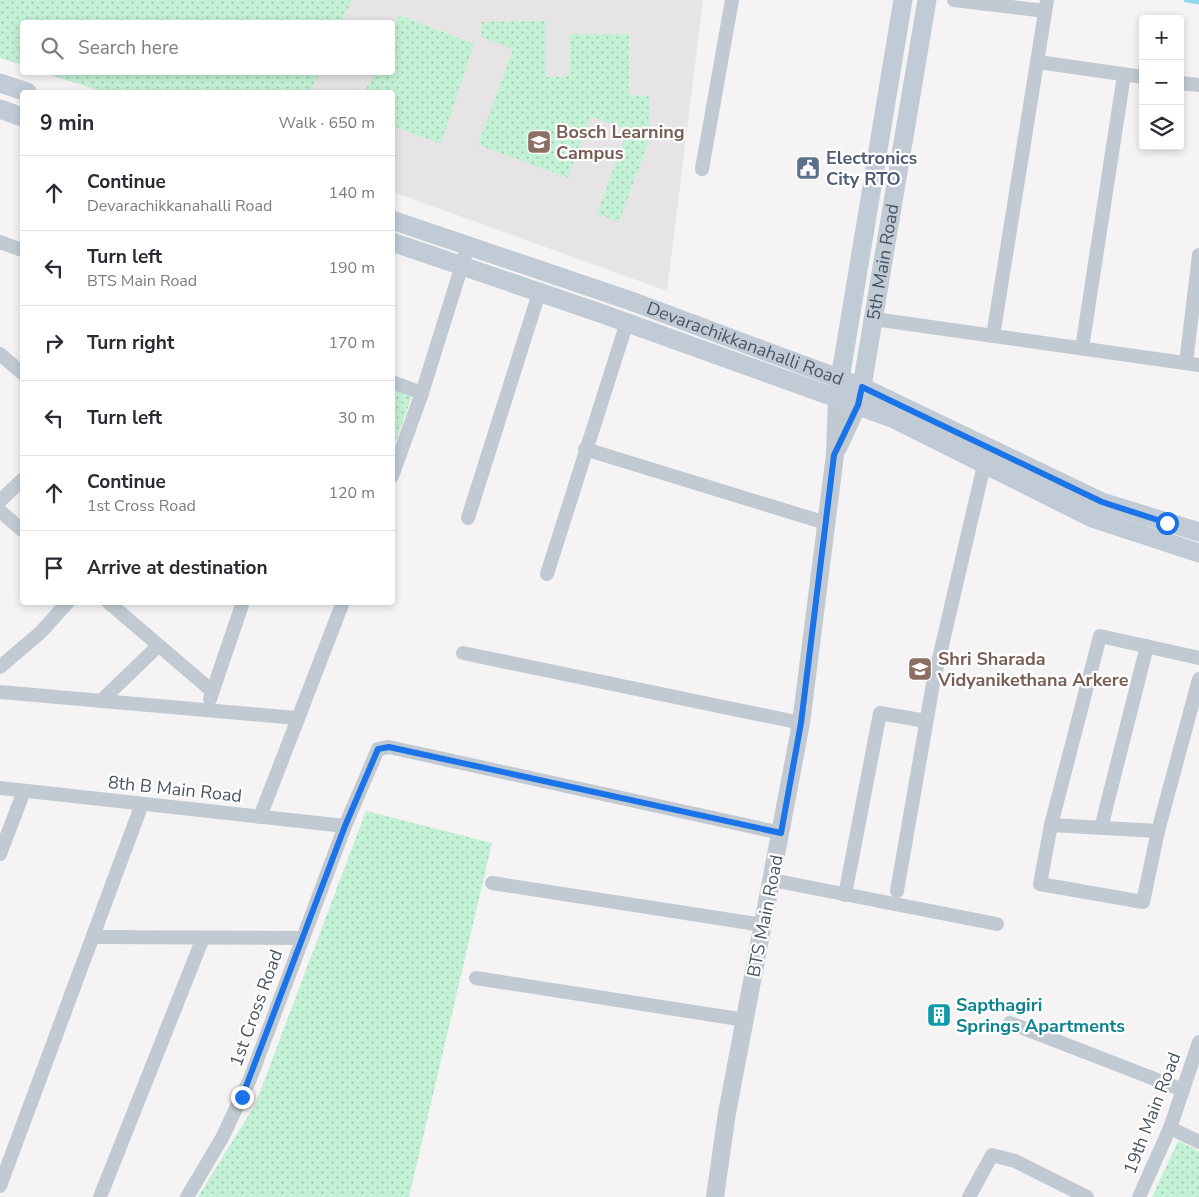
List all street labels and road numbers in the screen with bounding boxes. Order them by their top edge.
street label: 5th Main Road [861,202,905,322]
street label: Devarachikkanahalli Road [643,296,847,391]
street label: 8th B Main Road [107,770,243,808]
street label: BTS Main Road [741,853,789,979]
street label: 1st Cross Road [224,946,288,1070]
street label: 19th Main Road [1118,1049,1186,1177]

